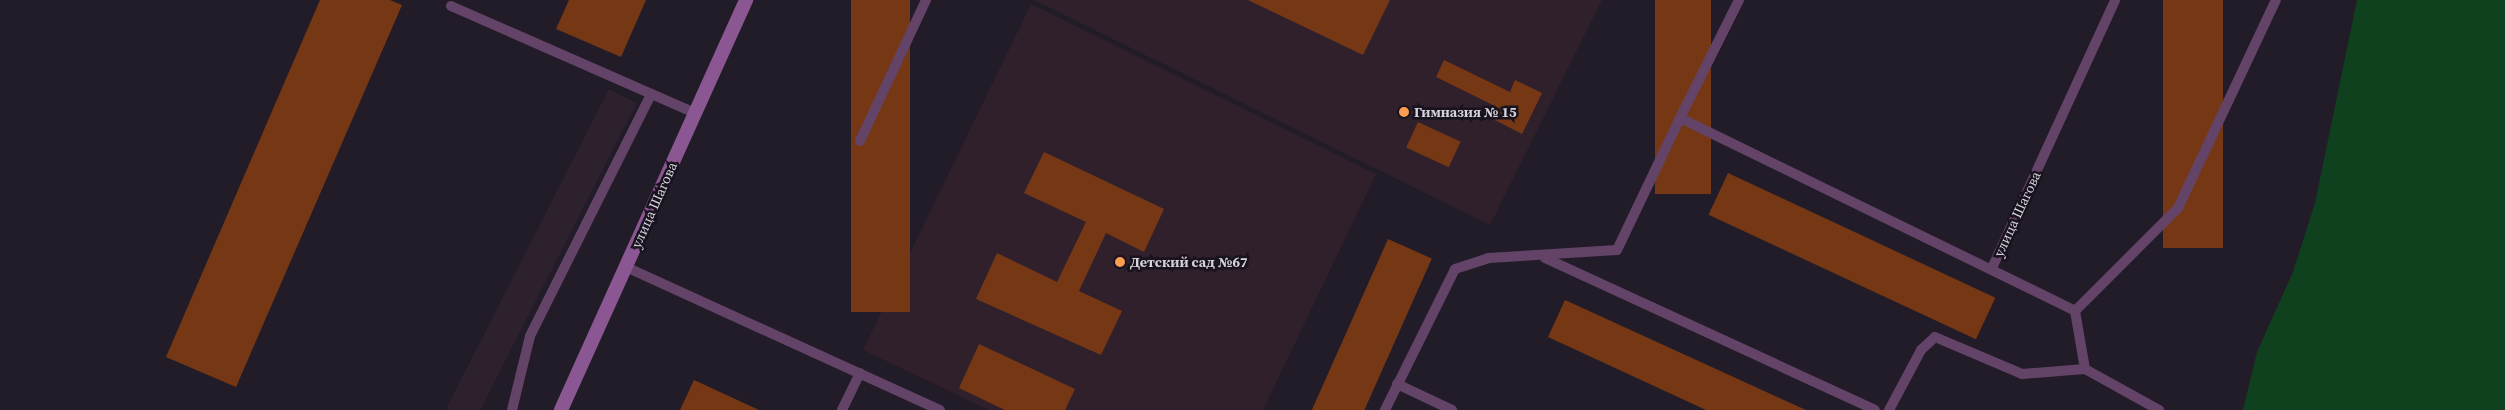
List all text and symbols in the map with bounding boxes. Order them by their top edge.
place label: Гимназия № 15 [1414,104,1517,120]
marker: Гимназия № 15 [1398,106,1410,118]
street label: улица Шагова [628,159,680,251]
street label: улица Шагова [1990,169,2044,259]
place label: Детский сад №67 [1130,254,1248,270]
marker: Детский сад №67 [1114,256,1126,268]

